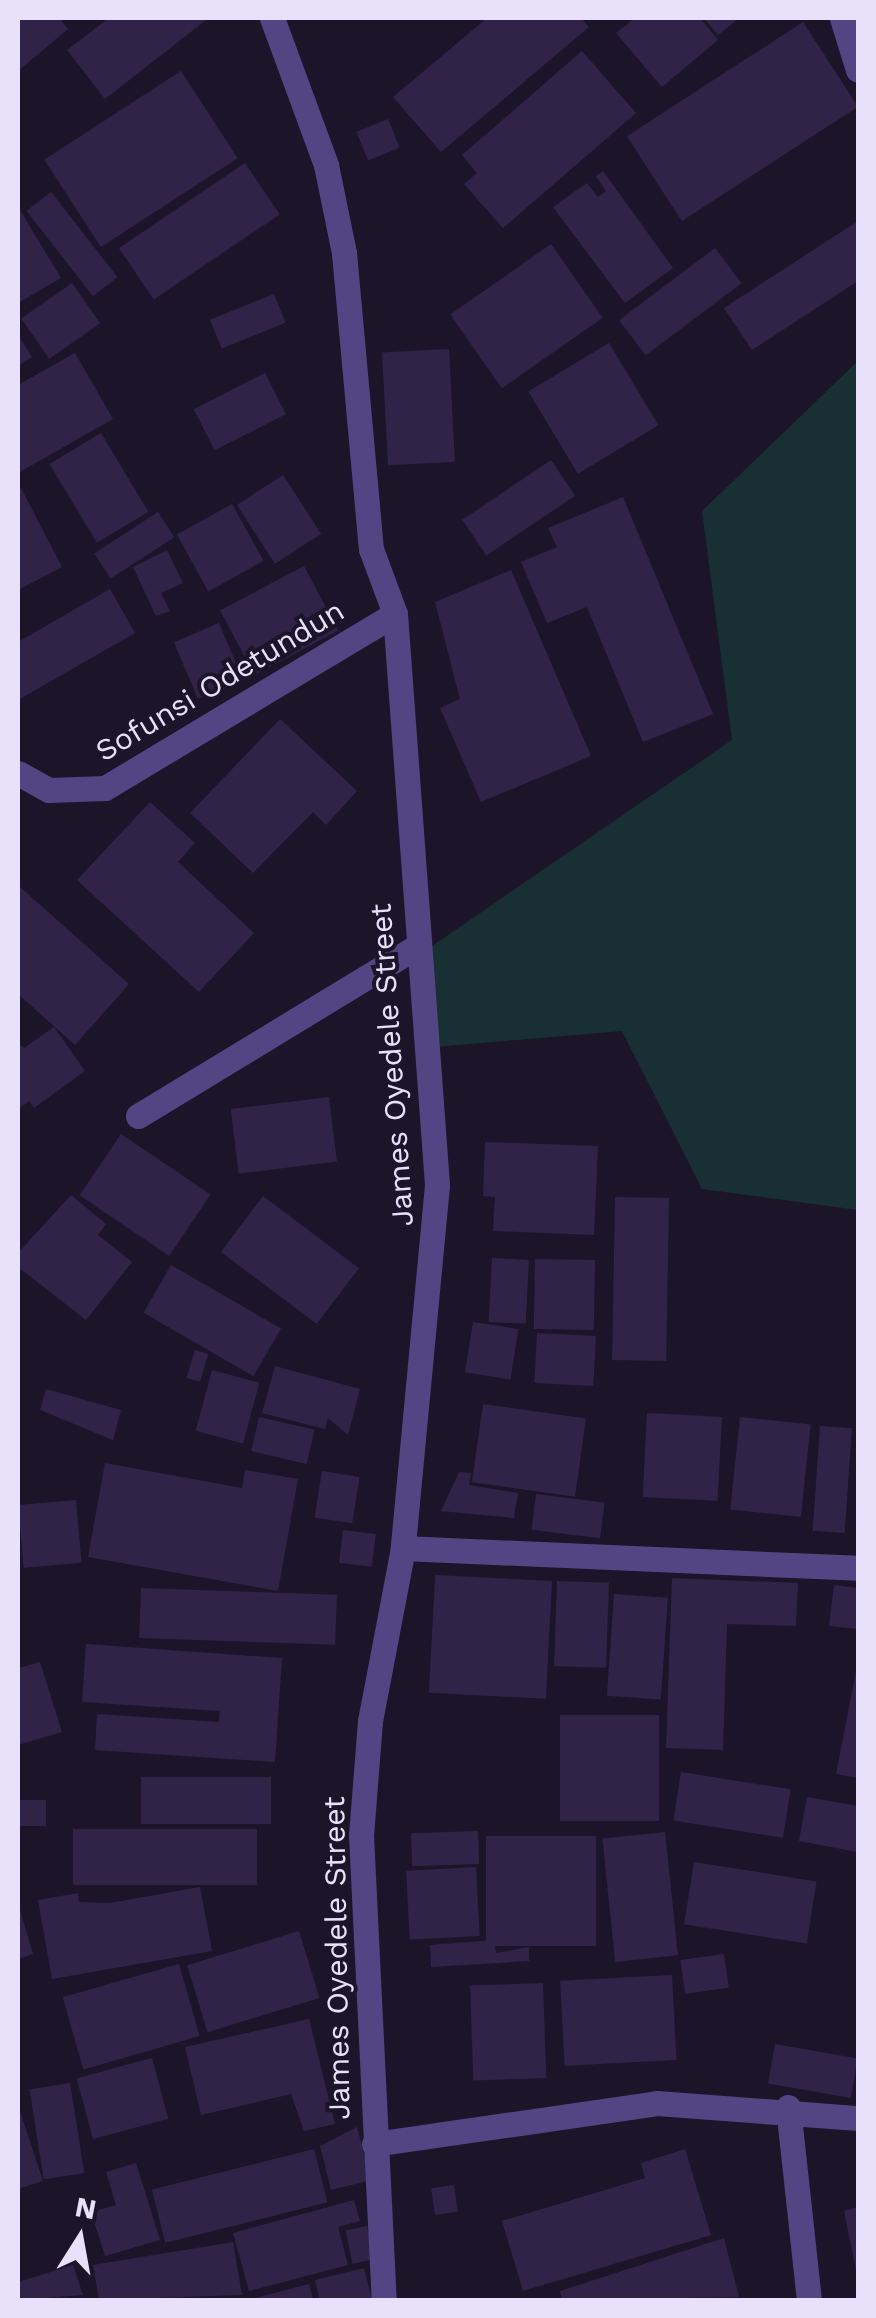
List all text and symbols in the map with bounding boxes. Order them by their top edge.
street label: Sofunsi Odetundun [89,593,351,769]
street label: James Oyedele Street [363,902,421,1228]
street label: James Oyedele Street [316,1796,358,2120]
north arrow [30,2188,130,2288]
text: N [72,2190,99,2226]

